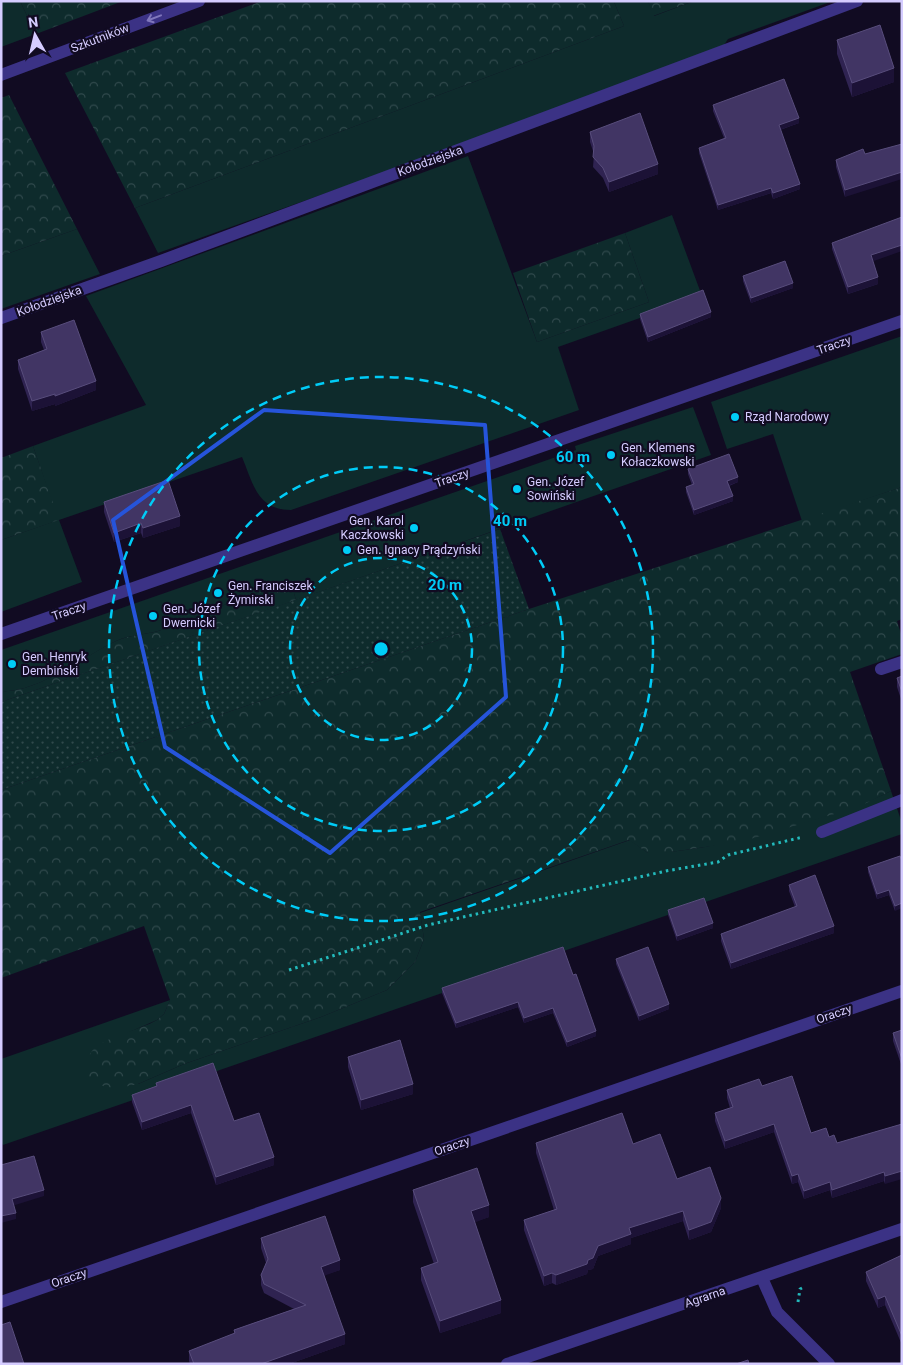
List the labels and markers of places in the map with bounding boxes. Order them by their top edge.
place label: Rząd Narodowy [745,410,829,424]
marker: Rząd Narodowy [729,411,741,423]
place label: Gen. Klemens Kołaczkowski [621,441,695,469]
marker: Gen. Klemens Kołaczkowski [605,449,617,461]
place label: Gen. Józef Sowiński [527,475,585,503]
marker: Gen. Józef Sowiński [511,483,523,495]
place label: Gen. Karol Kaczkowski [341,514,404,542]
marker: Gen. Karol Kaczkowski [408,522,420,534]
place label: Gen. Ignacy Prądzyński [357,543,481,557]
marker: Gen. Ignacy Prądzyński [341,544,353,556]
place label: Gen. Franciszek Żymirski [228,579,313,607]
marker: Gen. Franciszek Żymirski [212,587,224,599]
place label: Gen. Józef Dwernicki [163,602,221,630]
marker: Gen. Józef Dwernicki [147,610,159,622]
centre of rings [372,640,390,658]
place label: Gen. Henryk Dembiński [22,650,88,678]
marker: Gen. Henryk Dembiński [6,658,18,670]

